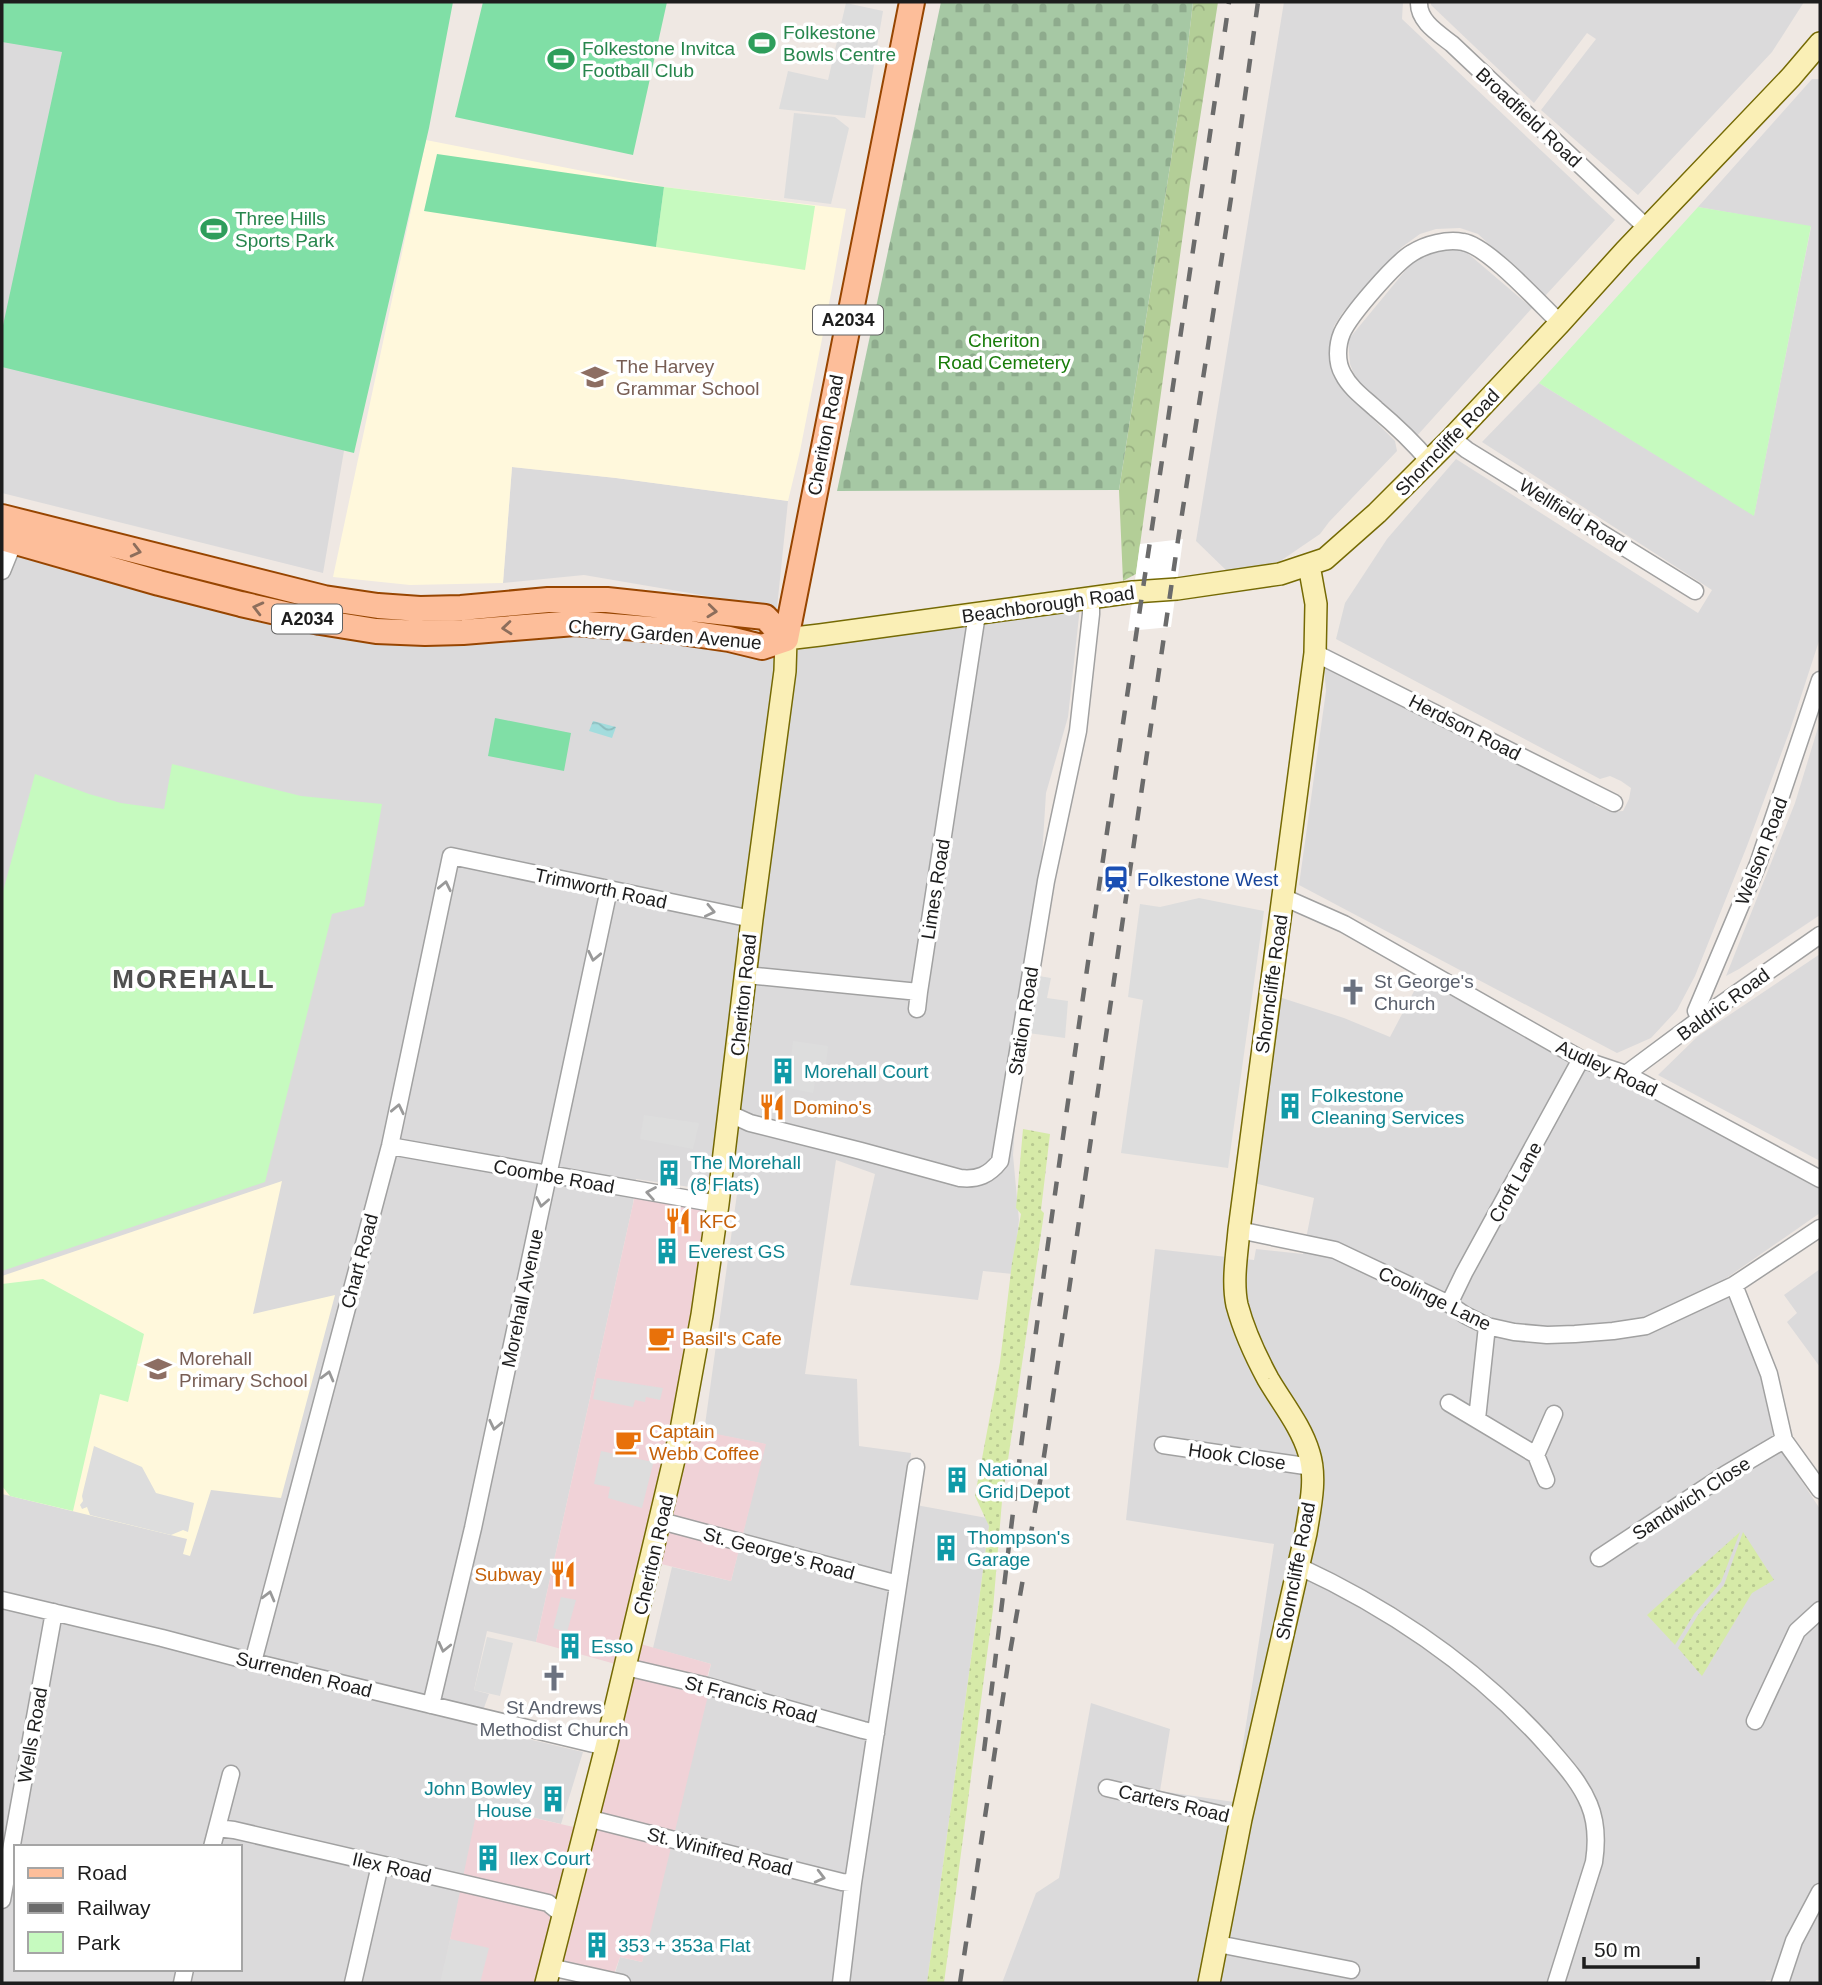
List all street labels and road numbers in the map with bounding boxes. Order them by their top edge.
street label: Broadfield Road [1472,63,1586,172]
road number: A2034 [813,306,883,334]
street label: Cheriton Road [803,373,847,497]
street label: Shorncliffe Road [1391,385,1504,500]
street label: Wellfield Road [1515,474,1630,557]
street label: Beachborough Road [960,582,1136,627]
road number: A2034 [272,604,342,634]
street label: Cherry Garden Avenue [567,616,763,653]
street label: Herdson Road [1405,690,1524,765]
street label: Welson Road [1731,794,1792,908]
street label: Limes Road [917,837,954,941]
street label: Trimworth Road [533,864,669,913]
street label: Shorncliffe Road [1251,913,1292,1055]
street label: Cheriton Road [727,933,760,1057]
street label: Baldric Road [1673,964,1773,1045]
street label: Station Road [1005,965,1042,1077]
street label: Audley Road [1553,1036,1661,1101]
street label: Croft Lane [1485,1138,1546,1226]
street label: Coombe Road [492,1156,616,1197]
street label: Chart Road [337,1211,382,1311]
street label: Morehall Avenue [498,1227,547,1369]
street label: Coolinge Lane [1375,1262,1494,1335]
street label: Hook Close [1187,1439,1287,1474]
street label: Sandwich Close [1628,1453,1754,1544]
street label: Cheriton Road [629,1493,677,1617]
street label: Shorncliffe Road [1272,1500,1319,1642]
street label: St. George's Road [701,1523,857,1584]
street label: Surrenden Road [234,1647,374,1702]
street label: St Francis Road [682,1672,819,1727]
street label: Wells Road [14,1686,51,1785]
street label: Carters Road [1116,1781,1231,1826]
street label: St. Winifred Road [645,1823,795,1880]
street label: Ilex Road [350,1848,433,1887]

